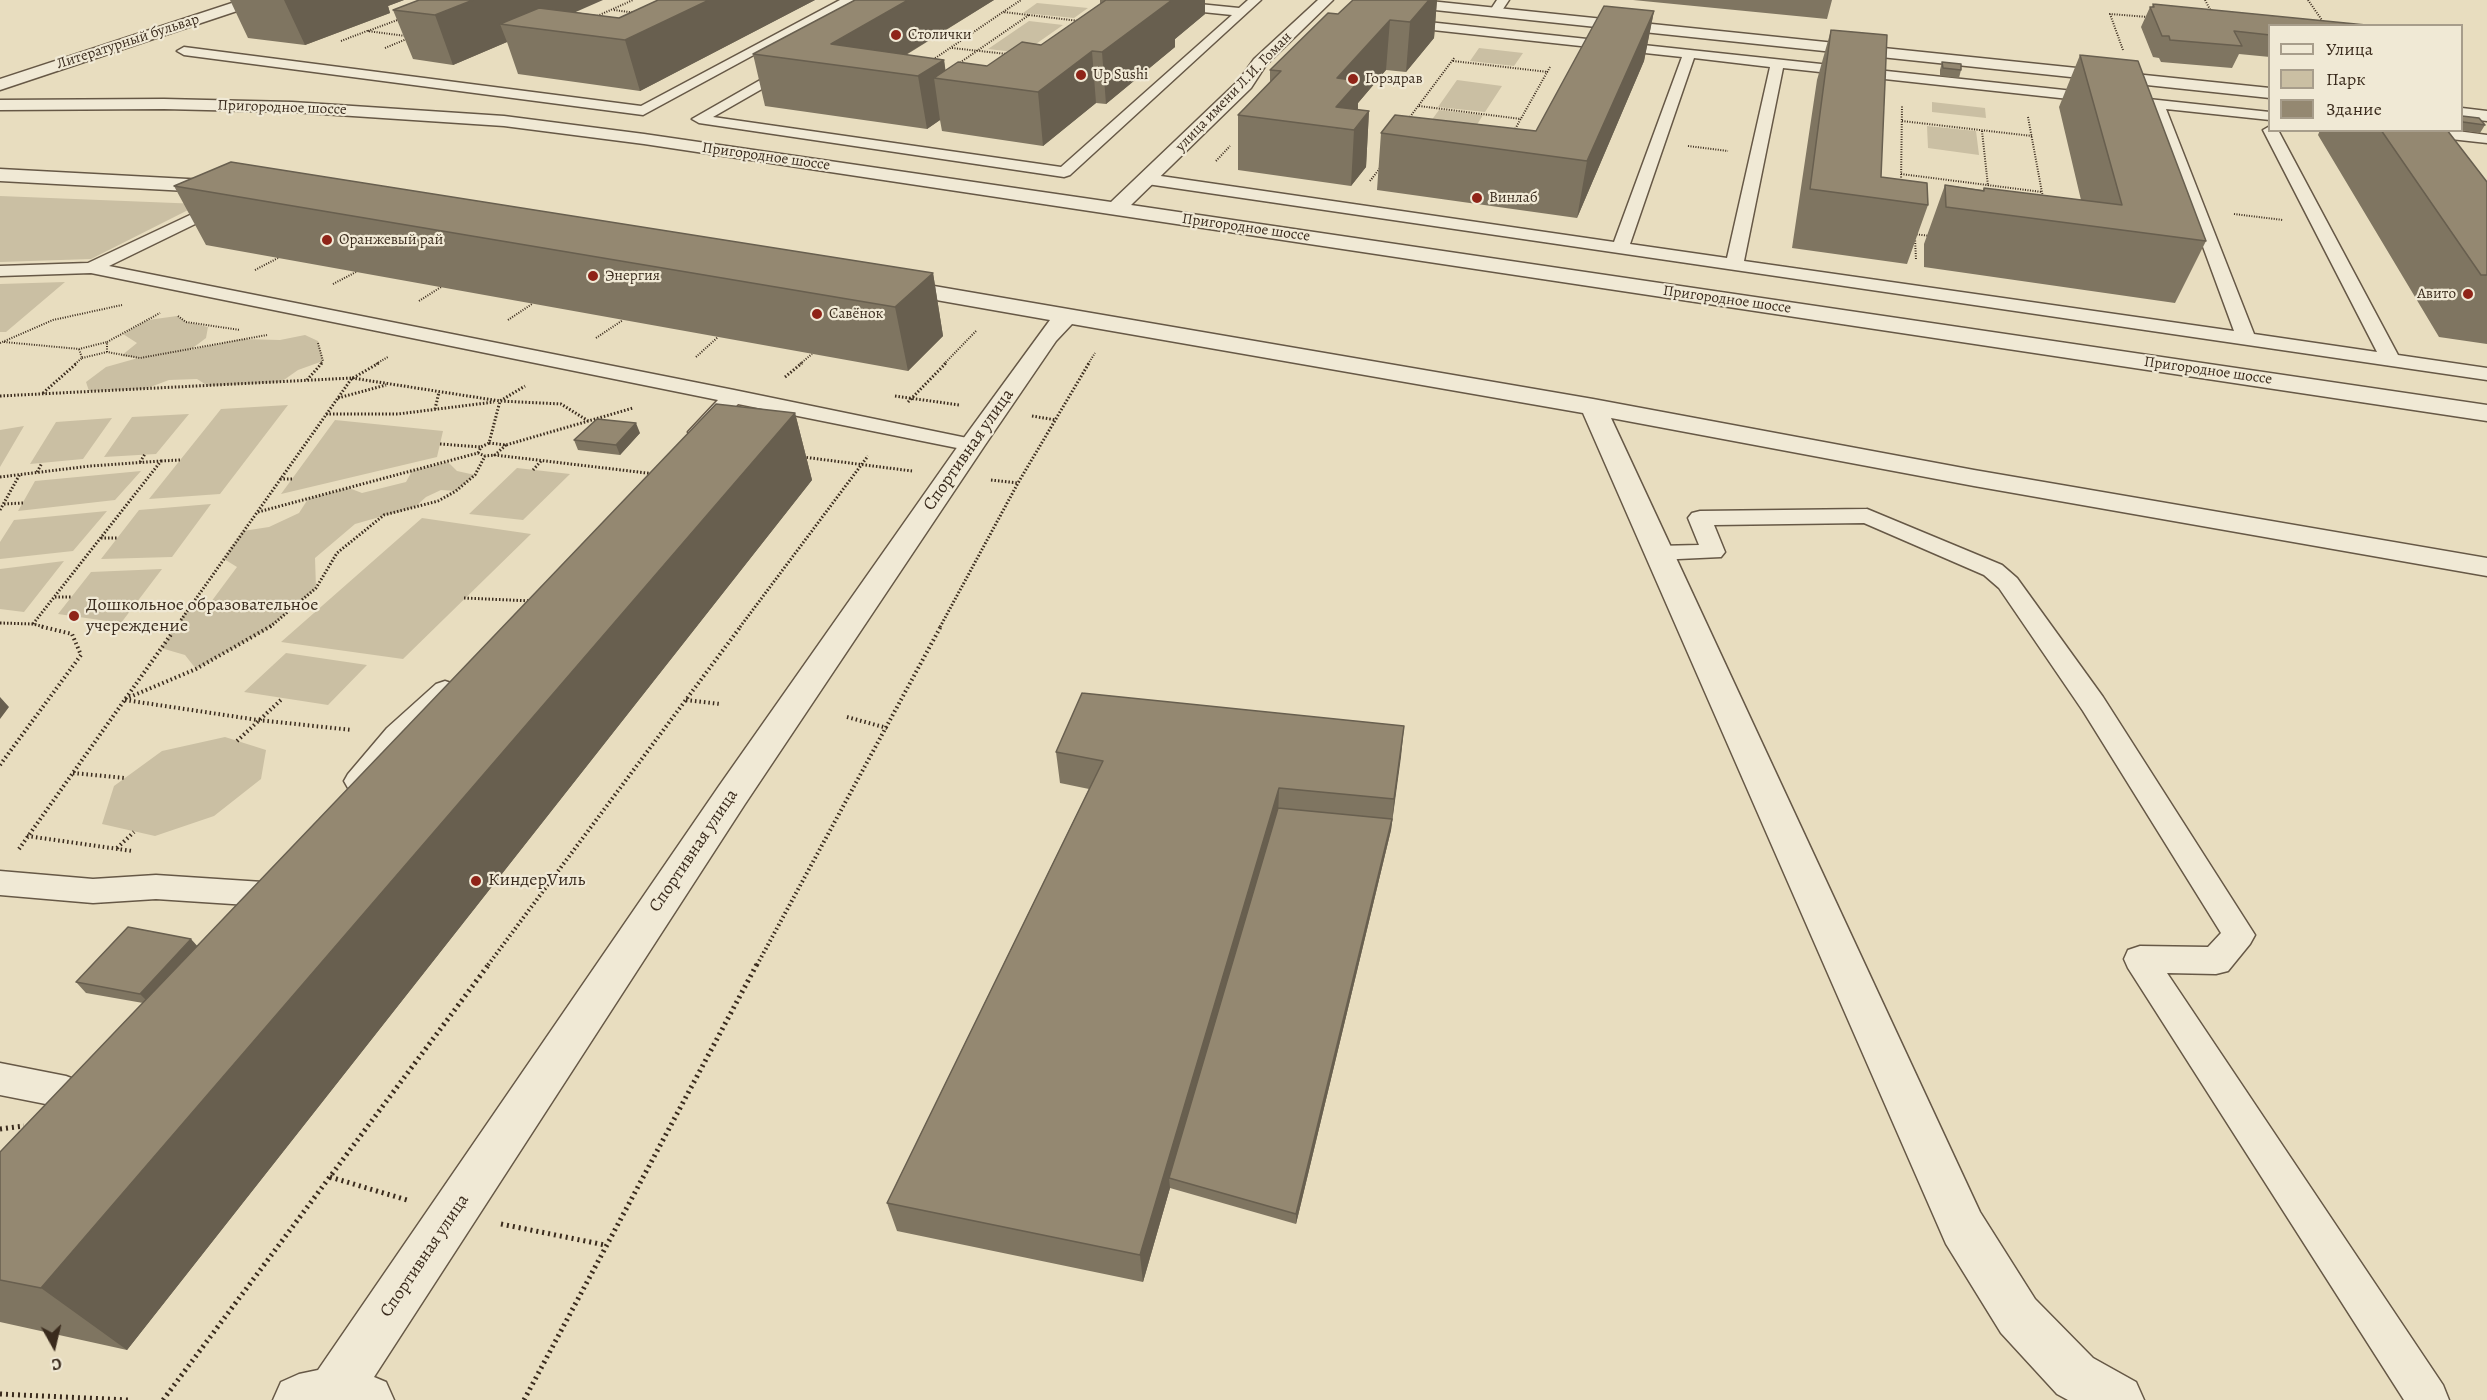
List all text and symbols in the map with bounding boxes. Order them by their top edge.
street label: Литературный бульвар [54,10,202,74]
legend [2268,24,2463,132]
place label: Столички [908,26,972,44]
marker: Столички [889,28,903,42]
street label: улица имени Л.И. Гоман [1172,28,1296,156]
text: Улица [2326,37,2373,61]
place label: Up Sushi [1093,66,1148,84]
text: Парк [2326,67,2366,91]
marker: Up Sushi [1074,68,1088,82]
place label: Горздрав [1365,70,1423,88]
marker: Горздрав [1346,72,1360,86]
street label: Пригородное шоссе [217,97,347,119]
text: Здание [2326,97,2382,121]
street label: Пригородное шоссе [701,139,831,175]
place label: Винлаб [1489,189,1538,207]
marker: Винлаб [1470,191,1484,205]
street label: Пригородное шоссе [1181,210,1311,246]
place label: Оранжевый рай [339,231,443,249]
marker: Оранжевый рай [320,233,334,247]
place label: Энергия [605,267,660,285]
marker: Энергия [586,269,600,283]
street label: Пригородное шоссе [1662,282,1792,318]
place label: Авито [2417,285,2456,303]
marker: Авито [2461,287,2475,301]
place label: Савёнок [829,305,883,323]
marker: Савёнок [810,307,824,321]
street label: Пригородное шоссе [2143,353,2273,389]
street label: Спортивная улица [919,385,1019,515]
place label: Дошкольное образовательное учереждение [86,595,318,638]
marker: Дошкольное образовательное учереждение [67,609,81,623]
street label: Спортивная улица [645,785,743,917]
place label: КиндерVиль [488,870,585,892]
marker: КиндерVиль [469,874,483,888]
street label: Спортивная улица [376,1190,474,1322]
north arrow [24,1316,84,1376]
text: С [50,1352,63,1375]

